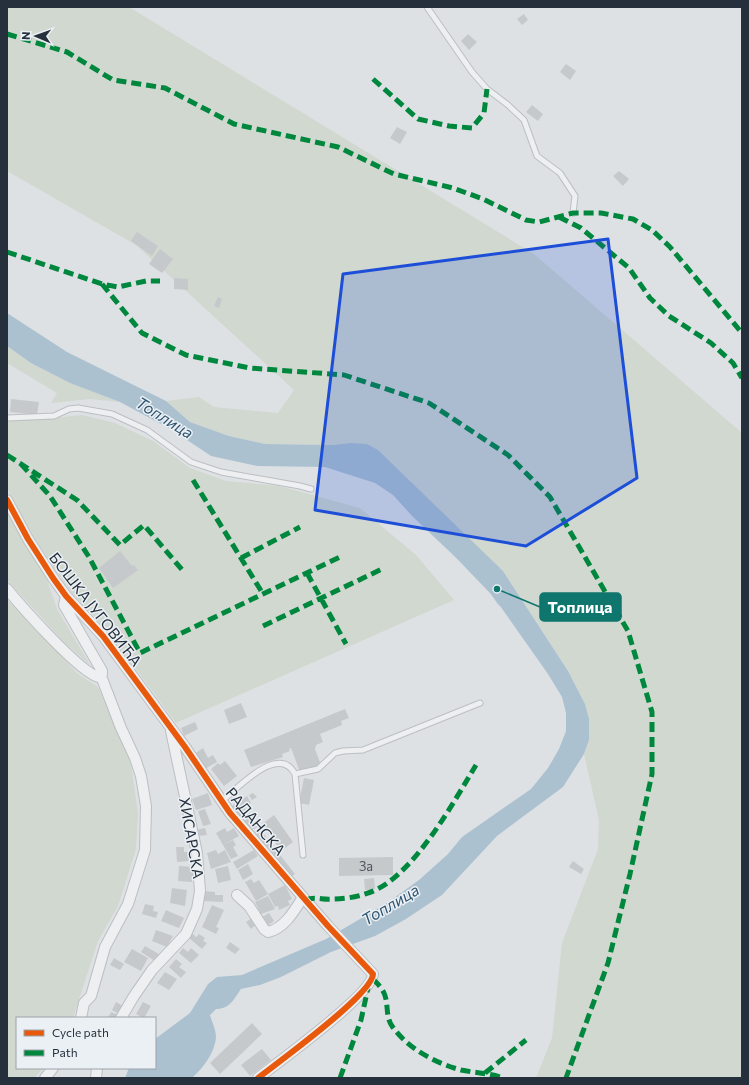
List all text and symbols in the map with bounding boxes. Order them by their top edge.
north arrow [16,16,56,56]
text: N [19,31,32,40]
water label: Топлица [133,392,197,442]
street label: БОШКА ЈУГОВИЋА [46,549,146,669]
callout: Топлица [540,593,621,621]
text: Топлица [548,597,612,616]
street label: РАДАНСКА [222,783,290,859]
street label: ХИСАРСКА [176,796,208,880]
house number: 3a [359,858,373,874]
water label: Топлица [358,879,422,929]
legend [16,1017,156,1069]
text: Cycle path [52,1025,109,1039]
text: Path [52,1045,78,1059]

